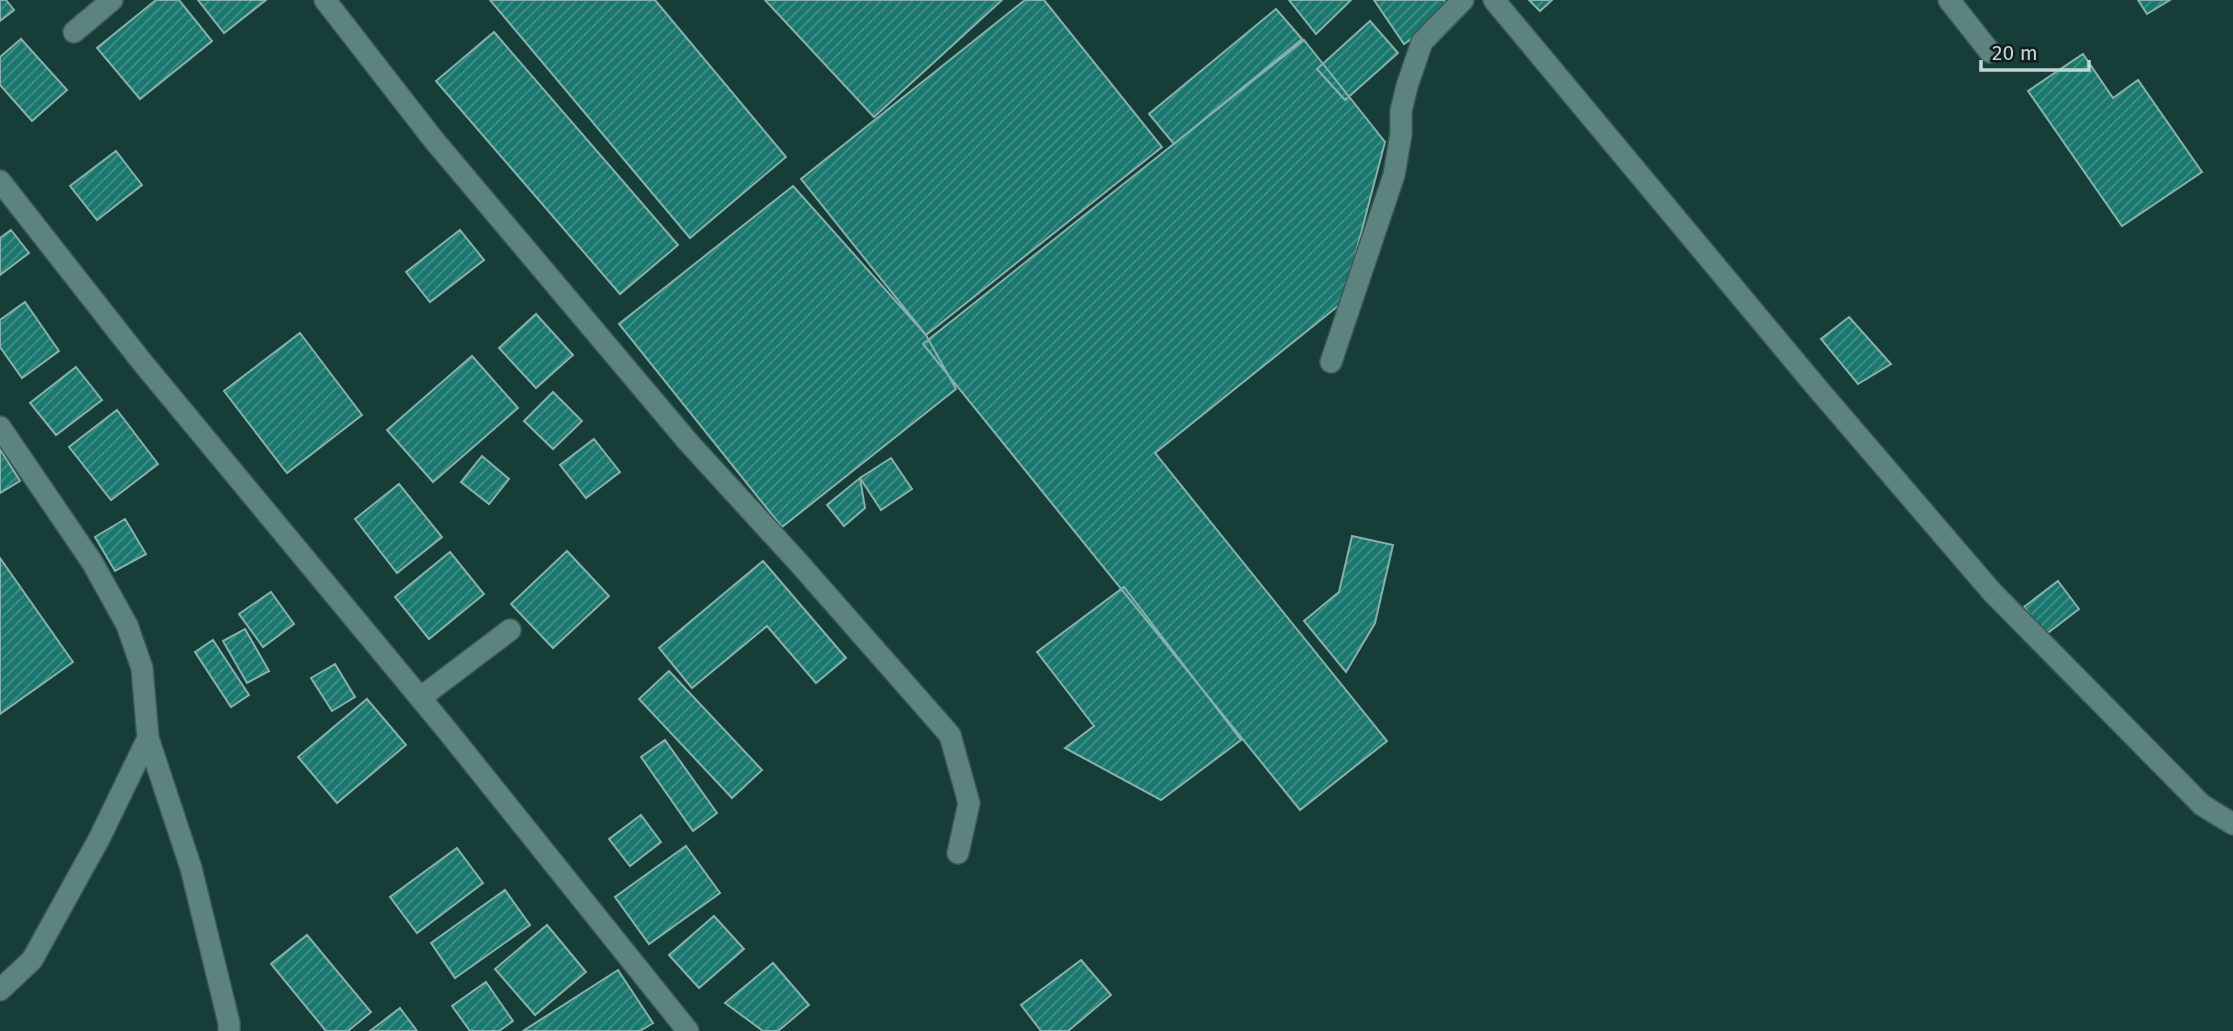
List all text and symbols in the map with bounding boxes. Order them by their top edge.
scale bar [1981,28,2090,72]
text: 20 m [1992,40,2038,66]

